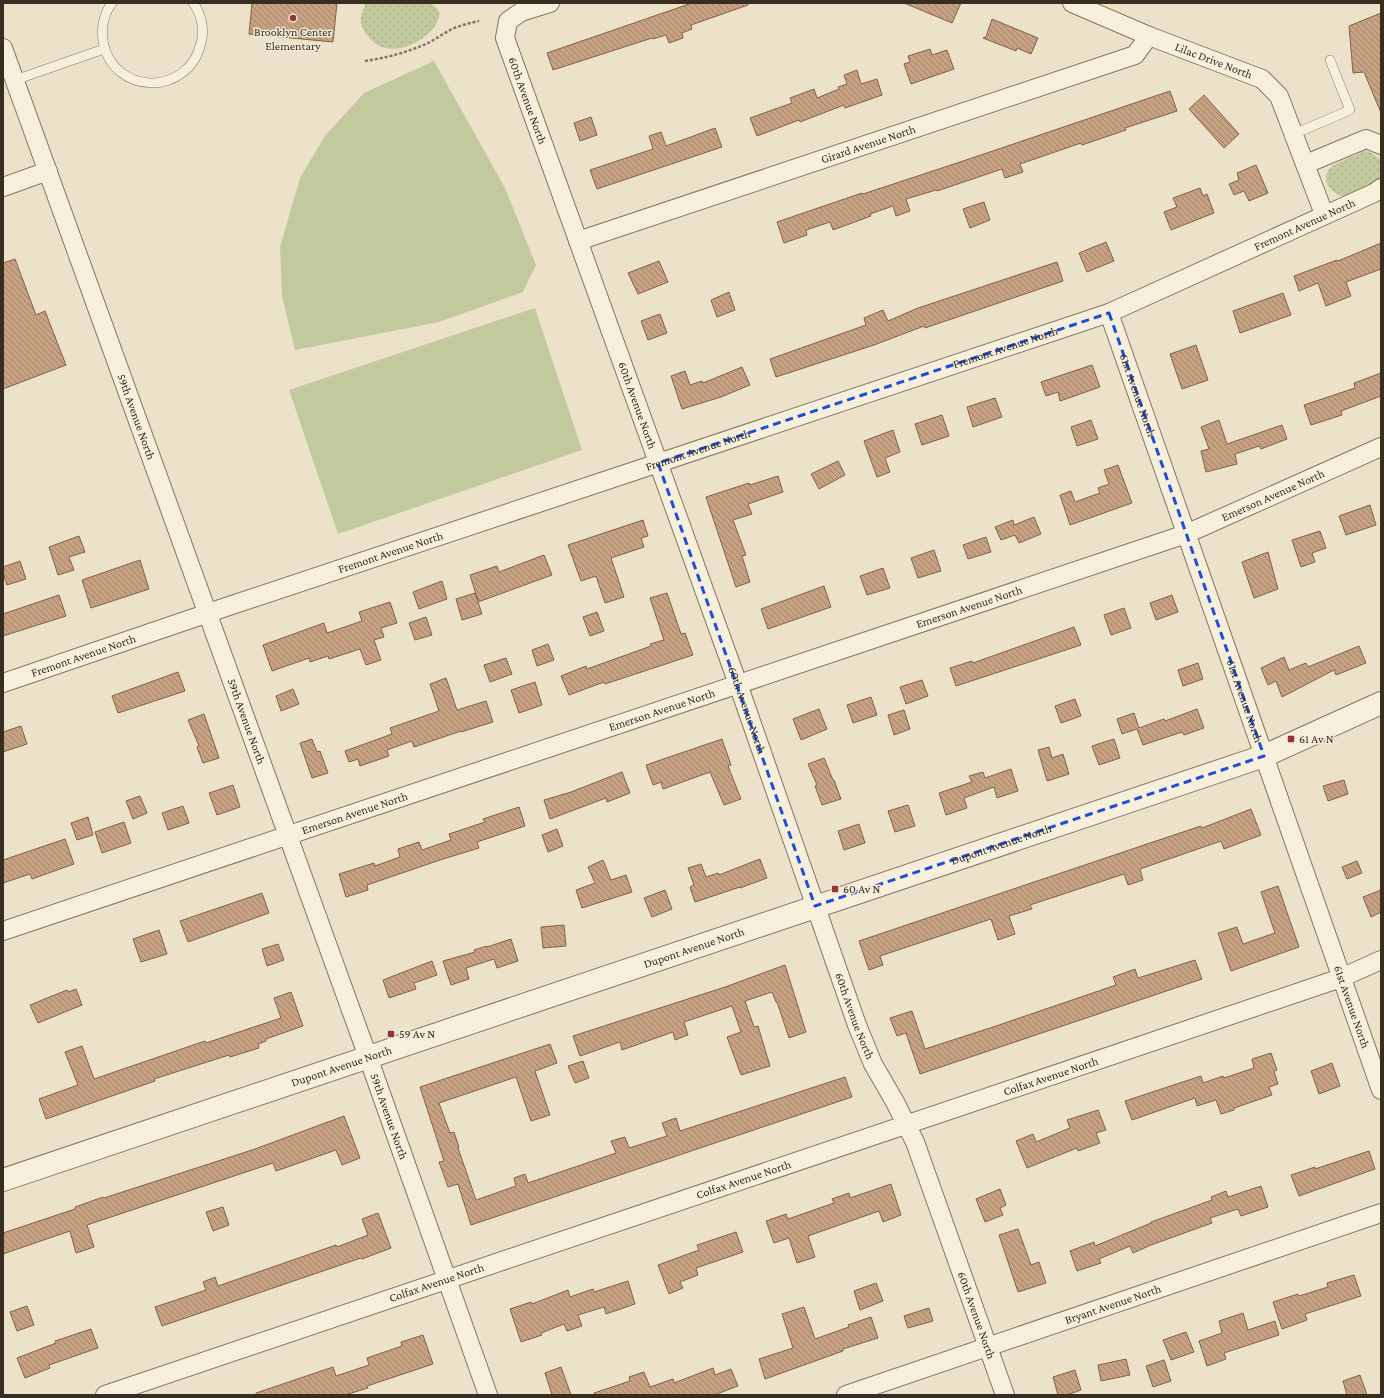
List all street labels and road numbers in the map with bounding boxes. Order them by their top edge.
street label: Lilac Drive North [1173,40,1255,82]
street label: 60th Avenue North [505,55,550,147]
street label: Girard Avenue North [819,122,918,166]
street label: Fremont Avenue North [1252,195,1358,253]
street label: Fremont Avenue North [951,323,1060,371]
street label: 61st Avenue North [1117,352,1159,439]
street label: 60th Avenue North [615,360,660,451]
street label: 59th Avenue North [114,372,158,462]
street label: Fremont Avenue North [644,426,753,474]
street label: Emerson Avenue North [1219,466,1327,524]
street label: Fremont Avenue North [336,528,445,576]
street label: Emerson Avenue North [914,582,1024,631]
street label: Fremont Avenue North [29,631,138,680]
street label: 61st Avenue North [1224,657,1266,745]
street label: 60th Avenue North [725,665,769,756]
street label: 59th Avenue North [225,676,269,767]
street label: Emerson Avenue North [607,685,717,734]
street label: Emerson Avenue North [300,788,410,837]
street label: Dupont Avenue North [949,821,1054,868]
street label: Dupont Avenue North [642,924,747,971]
street label: 61st Avenue North [1331,963,1373,1051]
street label: 60th Avenue North [832,971,878,1062]
street label: Dupont Avenue North [289,1043,394,1090]
street label: Colfax Avenue North [1001,1054,1101,1099]
street label: 59th Avenue North [367,1071,411,1162]
street label: Colfax Avenue North [694,1157,793,1202]
street label: Colfax Avenue North [387,1260,486,1305]
street label: 60th Avenue North [955,1270,999,1361]
street label: Bryant Avenue North [1063,1281,1163,1327]

